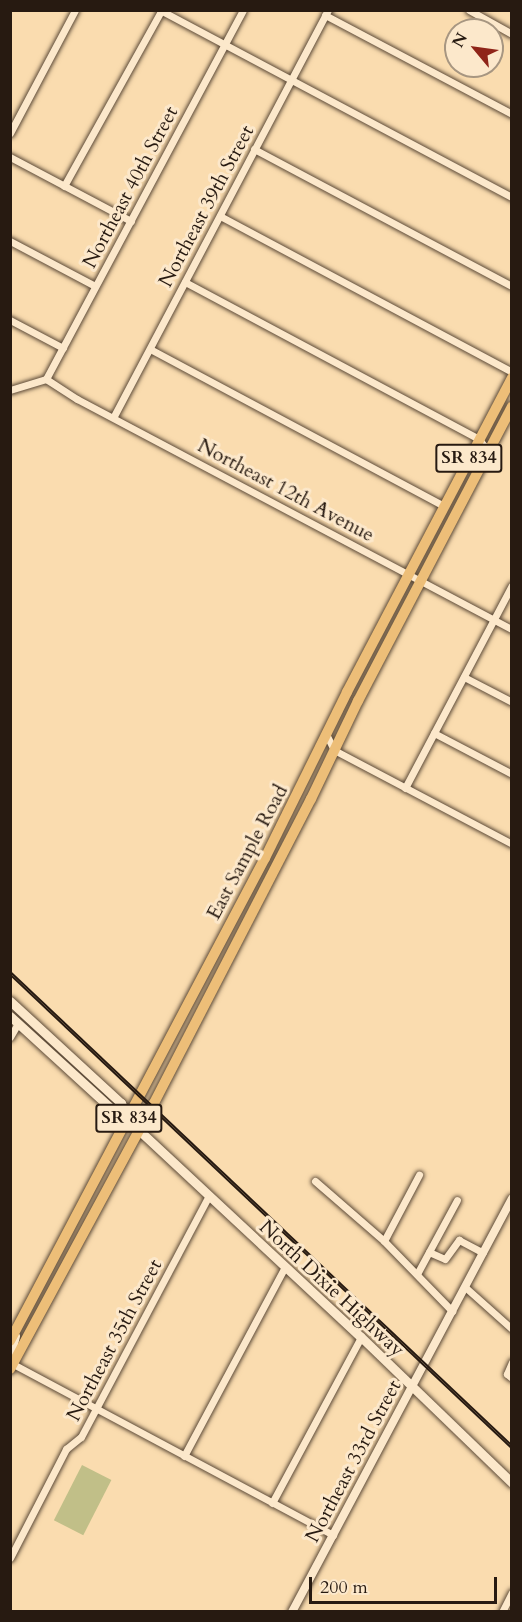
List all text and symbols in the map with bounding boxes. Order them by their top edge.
north arrow [444,18,504,78]
text: N [447,29,473,52]
street label: Northeast 40th Street [77,102,183,272]
street label: Northeast 39th Street [153,121,259,291]
street label: Northeast 12th Avenue [194,433,378,547]
road number: SR 834 [434,443,504,473]
street label: East Sample Road [201,781,293,923]
road number: SR 834 [94,1103,164,1133]
street label: North Dixie Highway [255,1215,409,1361]
street label: Northeast 35th Street [61,1255,167,1425]
street label: Northeast 33rd Street [300,1376,406,1546]
scale bar [312,1565,500,1603]
text: 200 m [320,1575,368,1600]

